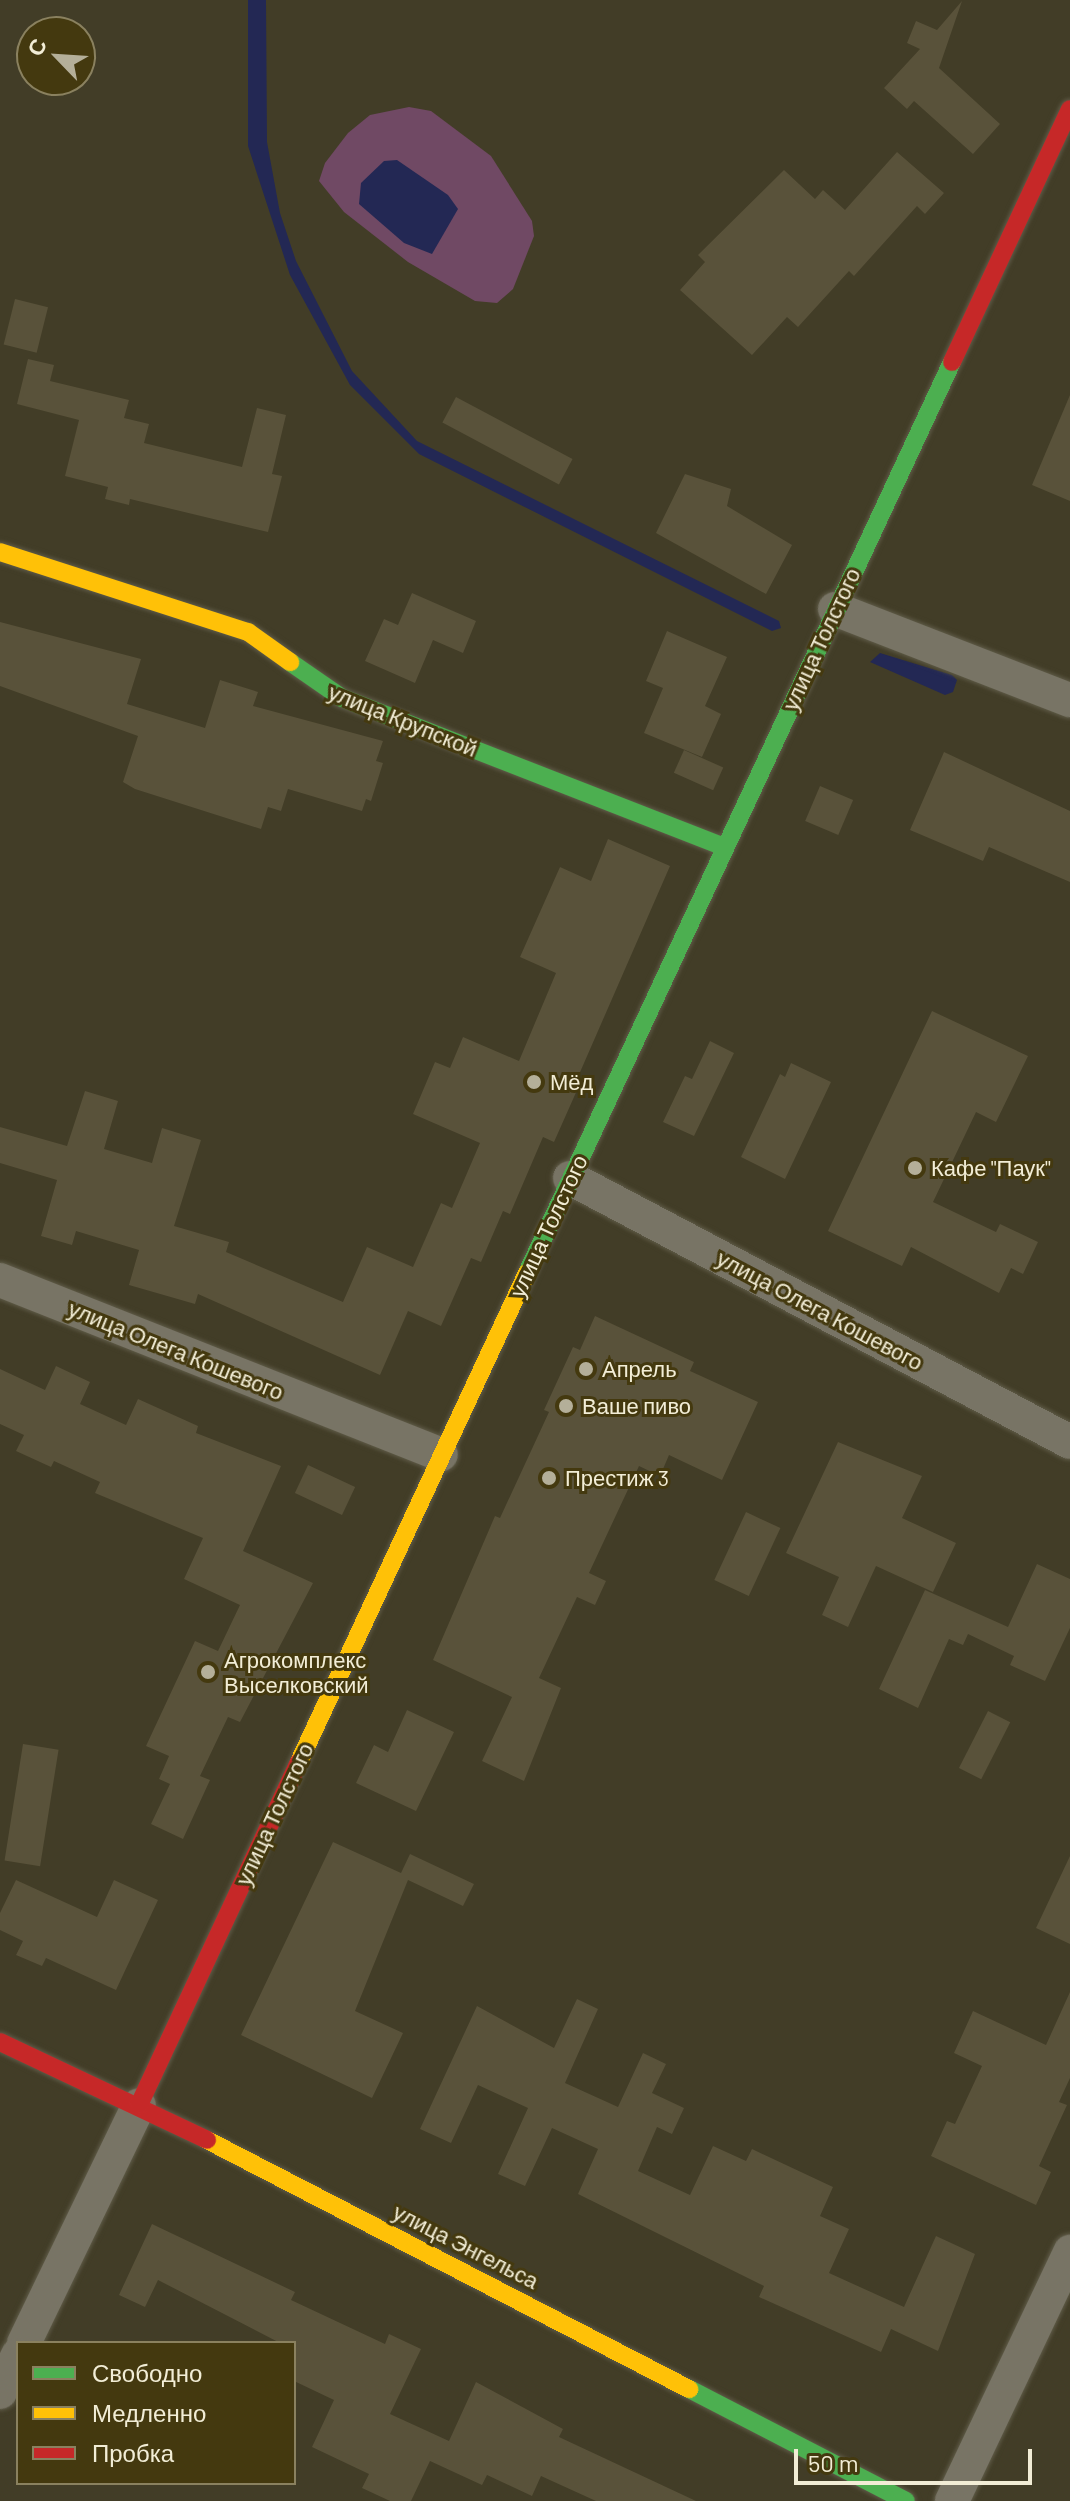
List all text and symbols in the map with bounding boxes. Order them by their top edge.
north arrow [16,16,96,96]
text: С [21,34,51,59]
street label: улица Толстого [776,564,866,714]
street label: улица Крупской [325,678,481,762]
place label: Мёд [550,1069,593,1095]
marker: Мёд [525,1073,543,1091]
street label: улица Толстого [503,1151,593,1301]
place label: Кафе "Паук" [931,1155,1051,1181]
marker: Кафе "Паук" [906,1159,924,1177]
street label: улица Олега Кошевого [713,1245,927,1375]
street label: улица Олега Кошевого [65,1295,287,1405]
place label: Апрель [602,1356,677,1382]
marker: Апрель [577,1360,595,1378]
place label: Ваше пиво [582,1393,691,1419]
marker: Ваше пиво [557,1397,575,1415]
place label: Престиж 3 [565,1465,669,1491]
marker: Престиж 3 [540,1469,558,1487]
place label: Агрокомплекс Выселковский [224,1646,369,1698]
marker: Агрокомплекс Выселковский [199,1663,217,1681]
street label: улица Толстого [229,1739,319,1889]
street label: улица Энгельса [389,2198,543,2294]
legend [16,2341,296,2485]
text: Свободно [92,2358,202,2387]
text: Медленно [92,2398,206,2427]
scale bar [798,2433,1036,2483]
text: Пробка [92,2438,174,2467]
text: 50 m [808,2448,859,2477]

